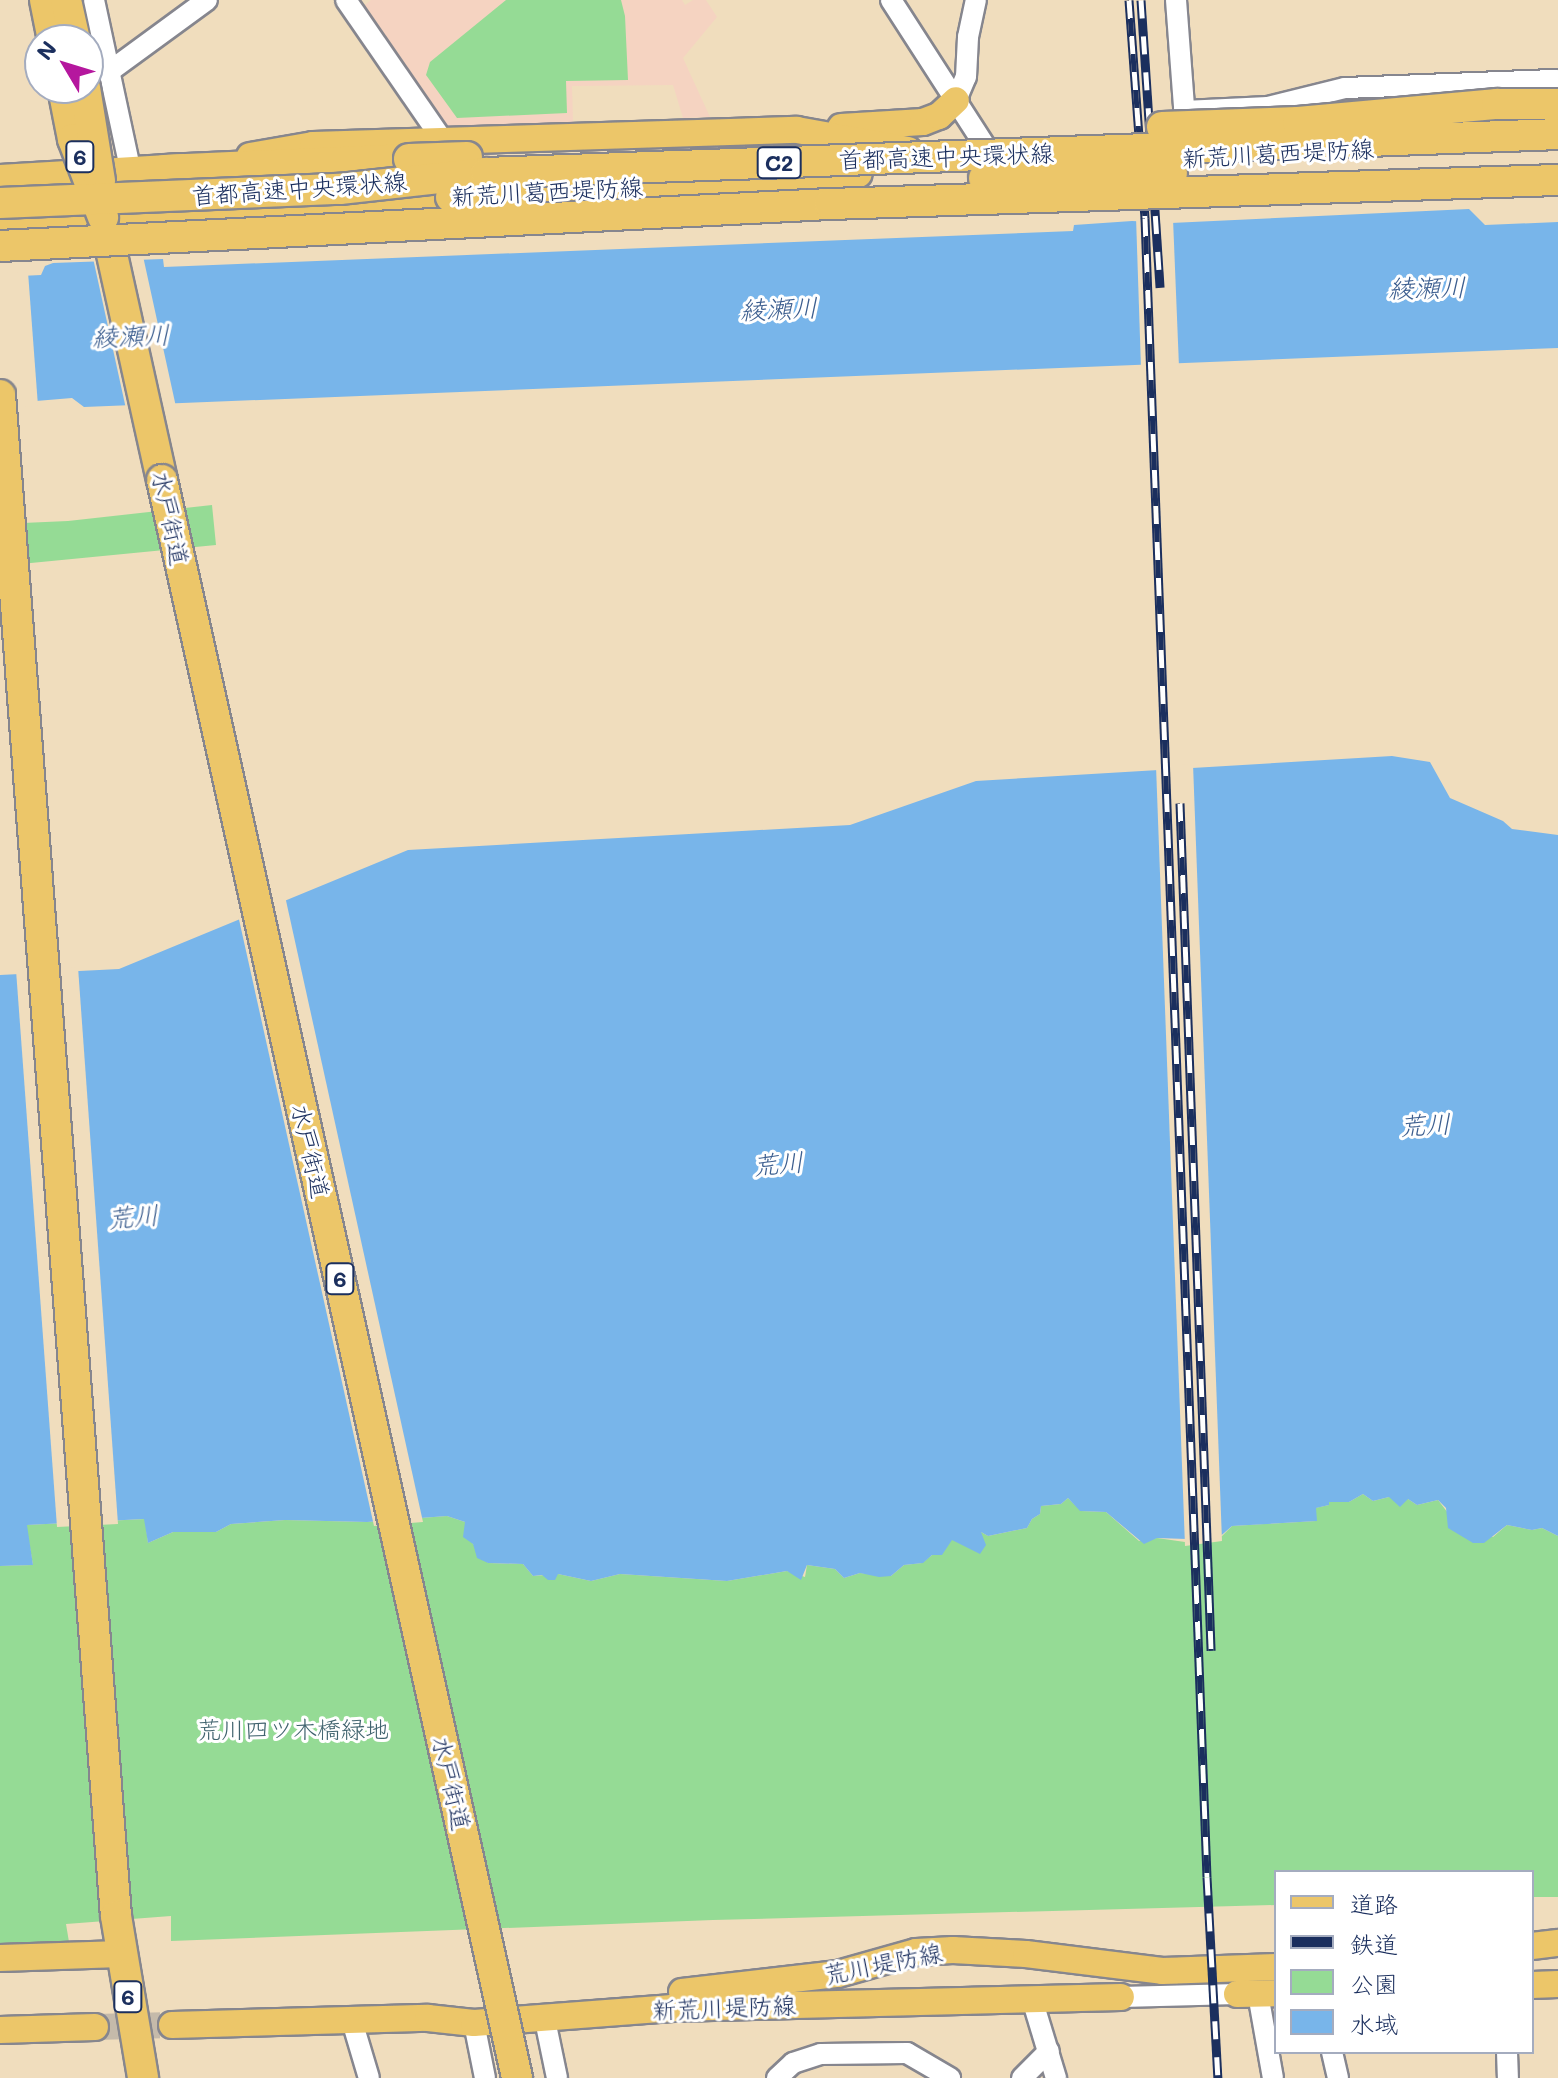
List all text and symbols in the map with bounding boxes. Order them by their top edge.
north arrow [24,24,104,104]
text: N [30,35,63,66]
street label: 新荒川葛西堤防線 [1181,134,1375,172]
street label: 首都高速中央環状線 [838,138,1054,174]
road number: 6 [64,139,96,175]
road number: C2 [755,145,803,181]
street label: 首都高速中央環状線 [190,166,408,210]
street label: 新荒川葛西堤防線 [450,172,644,210]
water label: 綾瀬川 [1388,272,1466,304]
water label: 綾瀬川 [739,292,819,326]
water label: 綾瀬川 [91,319,171,353]
street label: 水戸街道 [147,468,195,568]
street label: 水戸街道 [286,1101,336,1201]
water label: 荒川 [1398,1108,1452,1142]
water label: 荒川 [751,1146,805,1182]
water label: 荒川 [106,1199,160,1235]
road number: 6 [324,1261,356,1297]
park label: 荒川四ツ木橋緑地 [197,1715,389,1743]
street label: 水戸街道 [427,1733,477,1833]
legend [1274,1870,1534,2054]
text: 道路 [1350,1888,1398,1919]
text: 鉄道 [1350,1928,1398,1959]
street label: 荒川堤防線 [821,1937,945,1989]
text: 公園 [1350,1968,1398,1999]
road number: 6 [112,1979,144,2015]
street label: 新荒川堤防線 [652,1990,796,2024]
text: 水域 [1350,2008,1398,2039]

